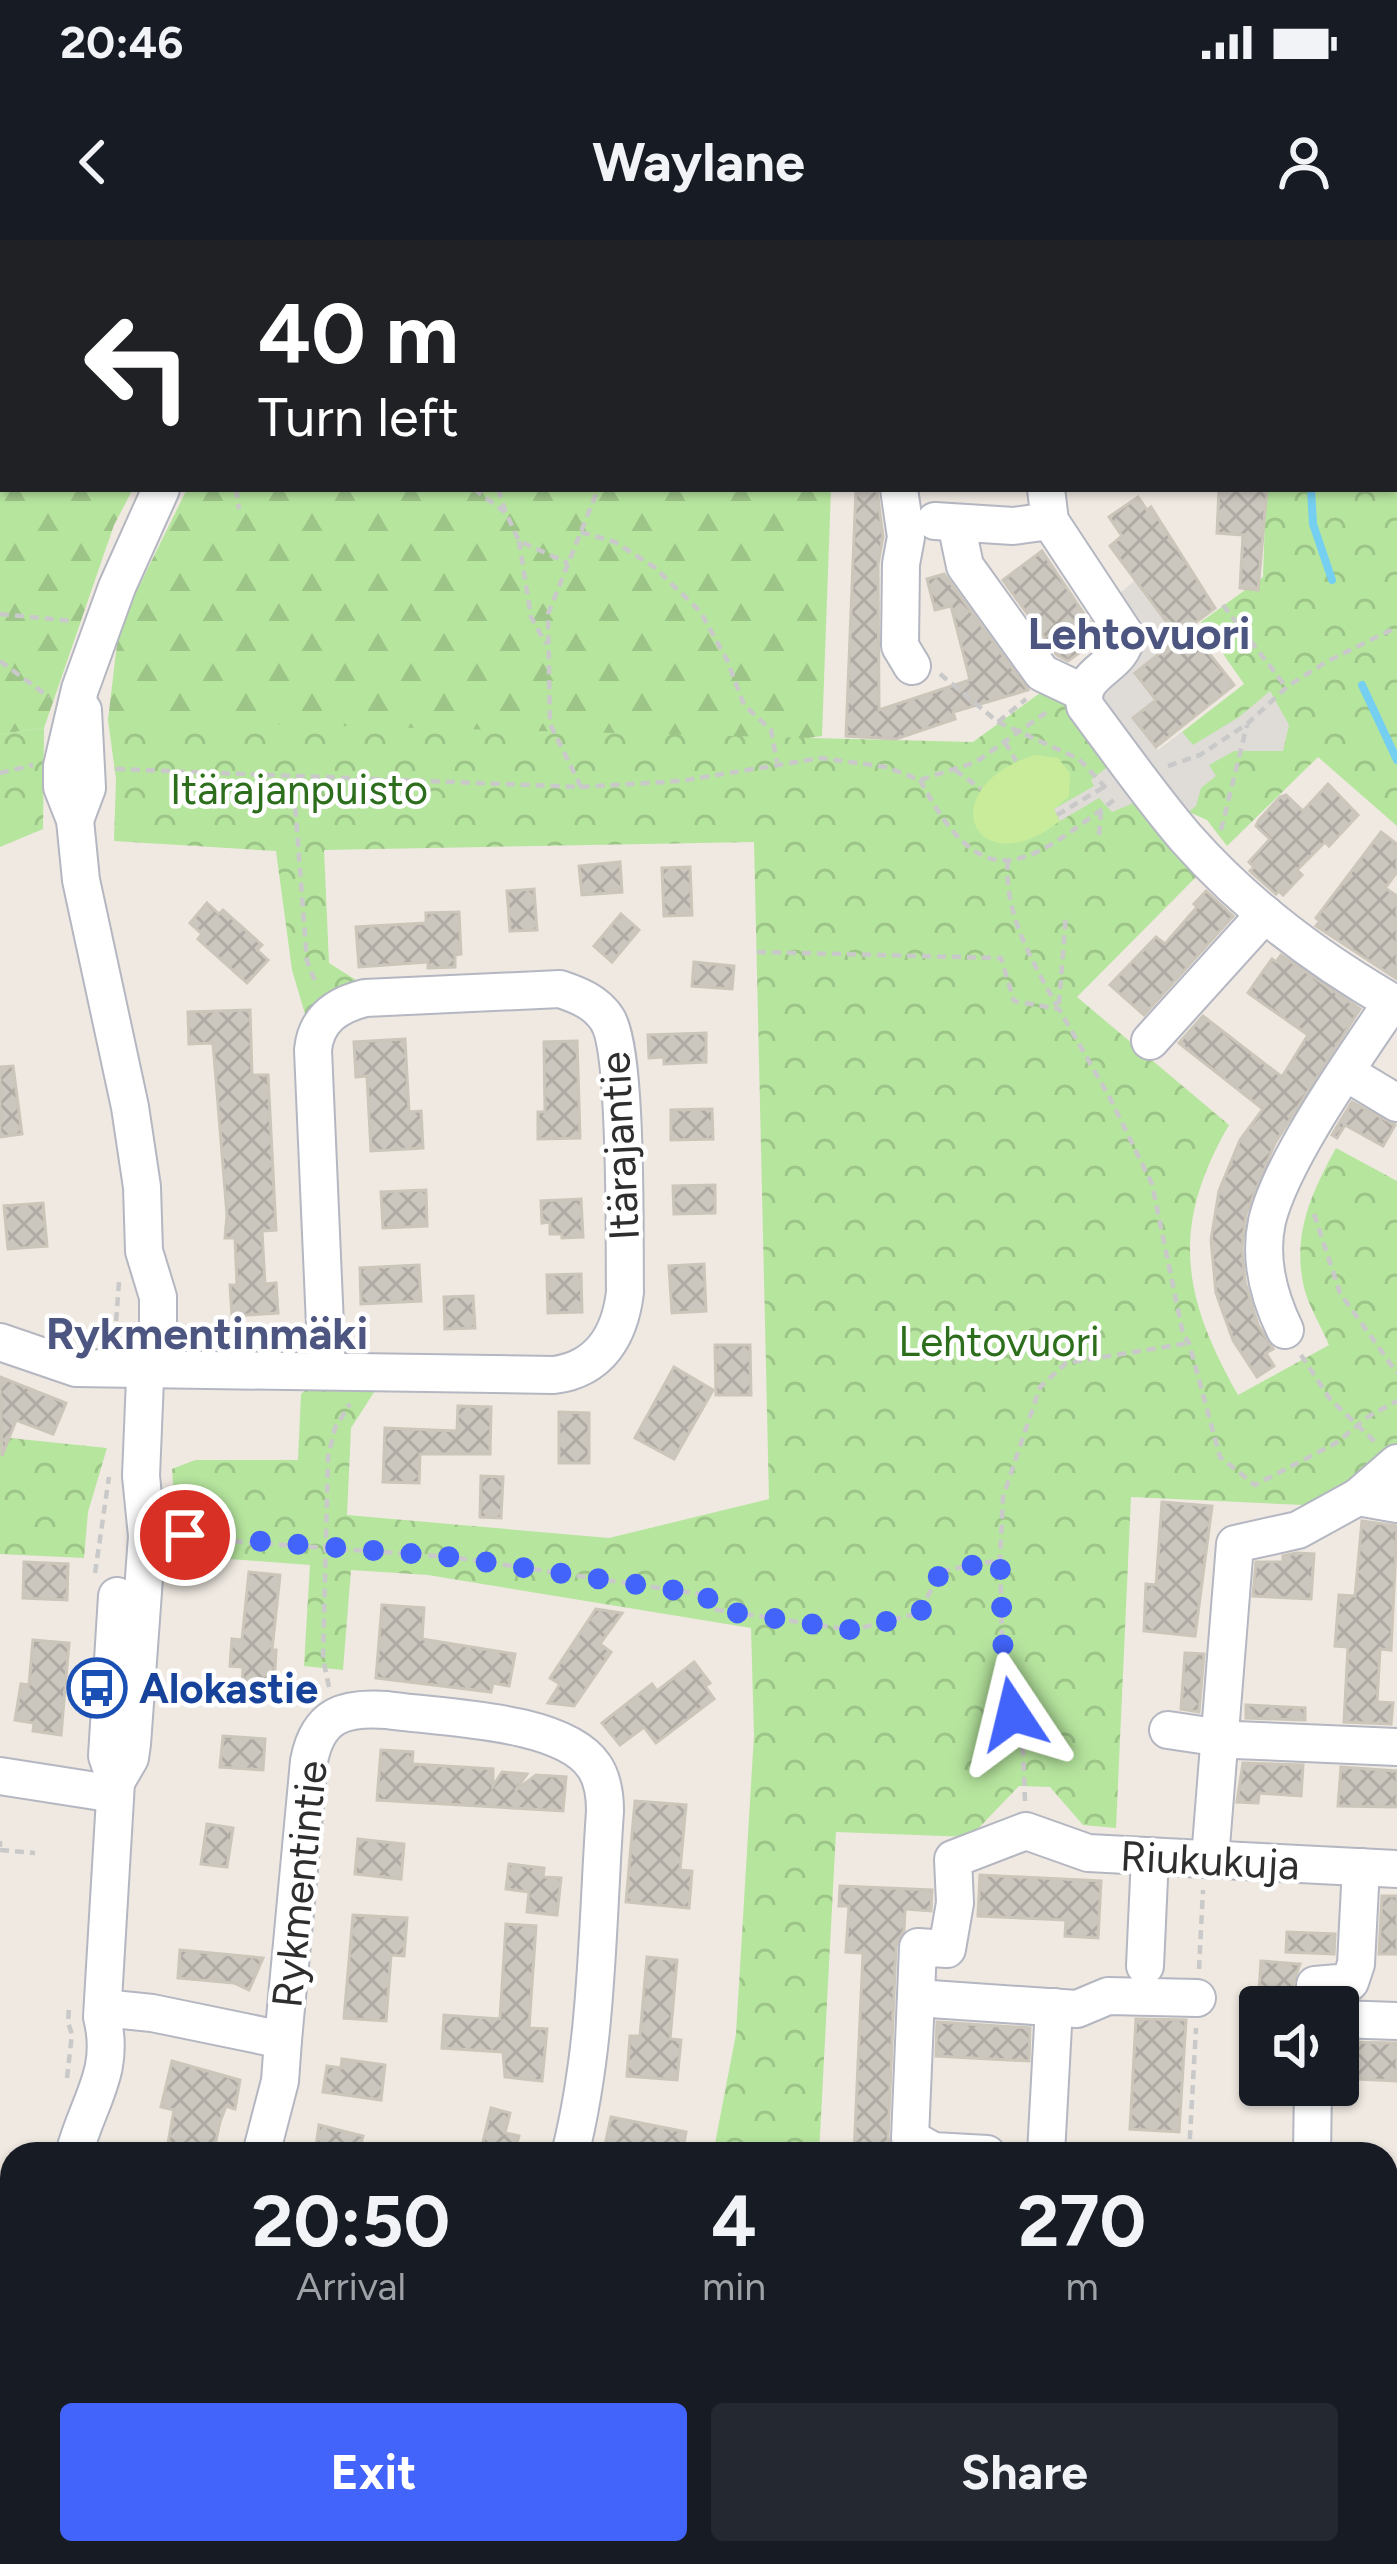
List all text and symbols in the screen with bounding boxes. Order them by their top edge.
text: 20:46 [60,15,183,69]
icon: back [60,129,126,195]
icon: person [1271,129,1337,195]
text: Waylane [592,130,805,195]
text: 40 m [258,283,459,384]
icon: left [60,288,216,444]
text: Turn left [258,385,459,450]
district label: Lehtovuori [1027,606,1251,660]
park label: Itärajanpuisto [170,764,428,815]
street label: Itärajantie [589,1050,650,1242]
district label: Rykmentinmäki [46,1306,368,1360]
park label: Lehtovuori [898,1316,1100,1367]
pin [134,1484,236,1586]
icon: arrive [152,1502,218,1568]
position arrow [950,1651,1076,1777]
bus stop icon: Alokastie [66,1657,128,1719]
place label: Alokastie [139,1663,318,1714]
street label: Rykmentintie [261,1758,338,2010]
street label: Riukukuja [1119,1830,1301,1891]
map controls [1239,1986,1359,2106]
button: sound [1239,1986,1359,2106]
text: 20:50 [252,2178,450,2264]
text: 4 [711,2178,757,2264]
text: 270 [1018,2178,1146,2264]
text: Arrival [296,2263,406,2310]
text: min [702,2263,766,2310]
text: m [1065,2263,1099,2310]
button: Exit [60,2403,687,2541]
button: Share [711,2403,1338,2541]

